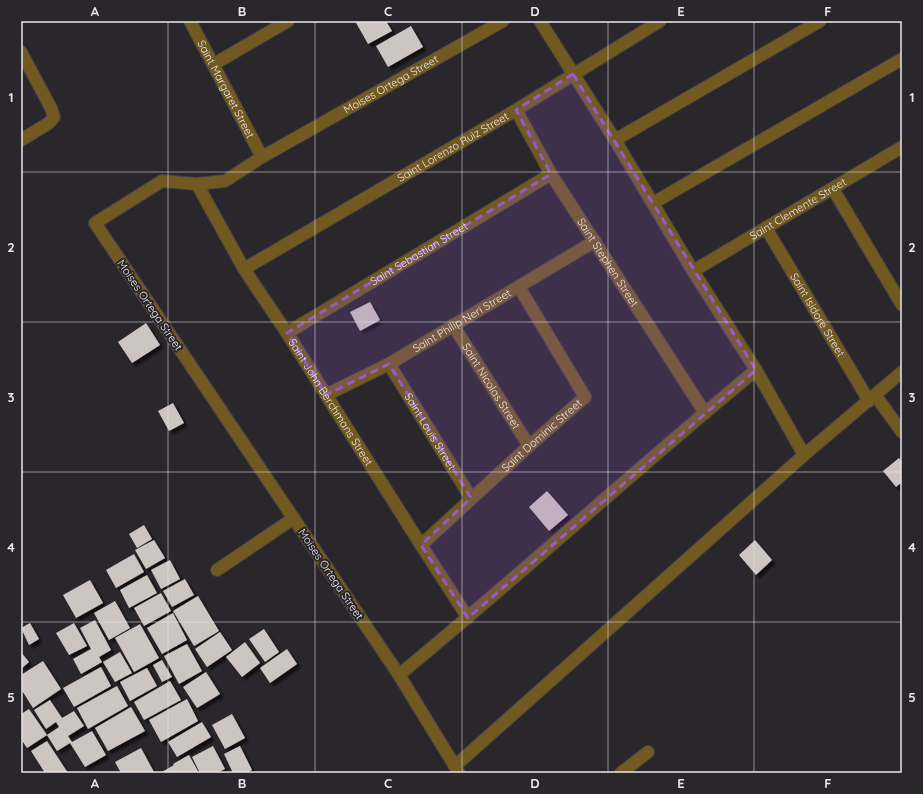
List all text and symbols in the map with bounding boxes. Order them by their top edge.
text: A [91,3,100,19]
text: B [238,3,246,19]
text: C [384,3,392,19]
text: D [530,3,540,19]
text: E [677,3,685,19]
text: F [824,3,832,19]
street label: Saint Margaret Street [194,38,258,141]
street label: Moises Ortega Street [341,52,441,117]
text: 1 [8,89,14,105]
text: 1 [909,89,915,105]
street label: Saint Lorenzo Ruiz Street [395,109,511,185]
street label: Saint Clemente Street [747,175,849,243]
street label: Saint Stephen Street [574,215,642,310]
street label: Saint Sebastian Street [368,219,471,288]
text: 2 [7,239,15,255]
text: 2 [908,239,916,255]
street label: Moises Ortega Street [114,257,186,353]
street label: Saint Isidore Street [787,270,848,360]
street label: Saint Philip Neri Street [410,286,514,355]
street label: Saint John Berchmans Street [285,336,376,468]
street label: Saint Nicolas Street [459,341,524,432]
text: 3 [8,389,15,405]
text: 3 [909,389,916,405]
street label: Saint Louis Street [401,390,459,473]
street label: Saint Dominic Street [498,396,585,475]
street label: Moises Ortega Street [295,526,367,622]
text: 4 [7,539,15,555]
text: 4 [908,539,916,555]
text: 5 [7,689,15,705]
text: 5 [908,689,916,705]
text: A [91,775,100,791]
text: B [238,775,246,791]
text: C [384,775,392,791]
text: D [530,775,540,791]
text: E [677,775,685,791]
text: F [824,775,832,791]

